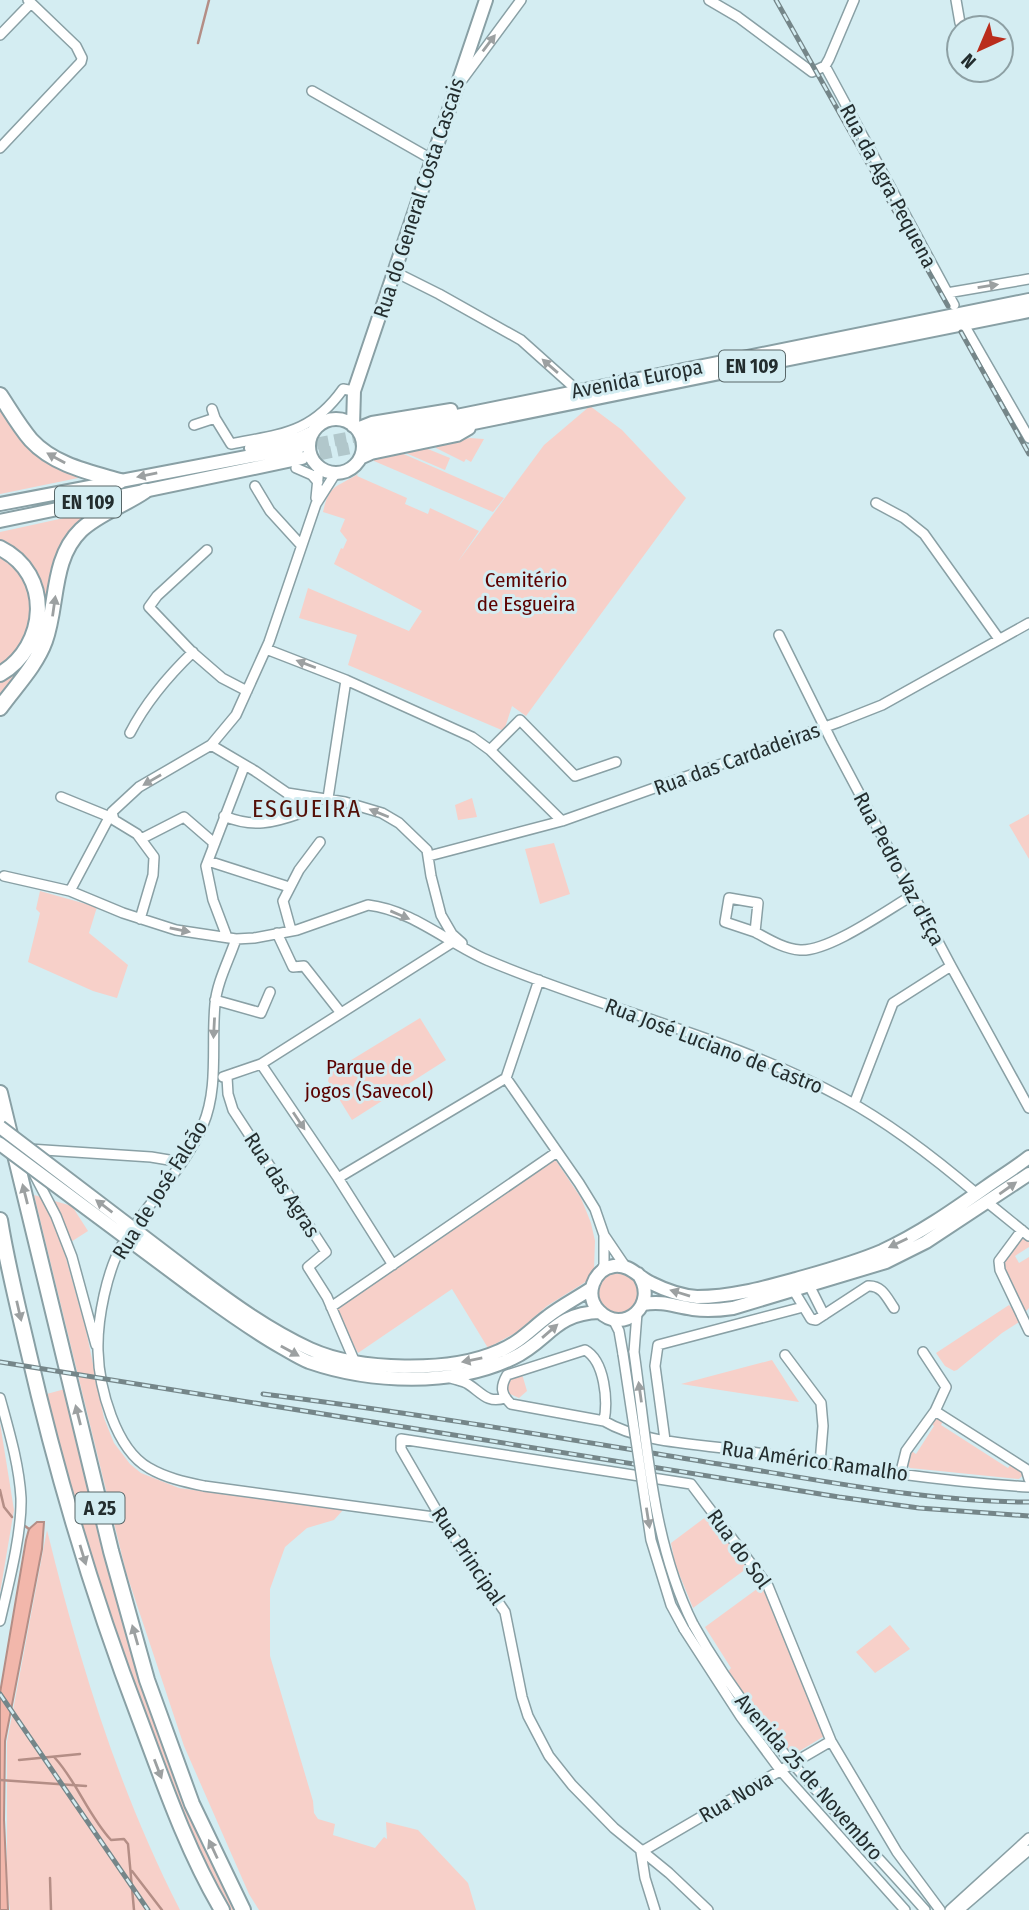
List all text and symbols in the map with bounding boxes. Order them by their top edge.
north arrow [945,14,1015,84]
one-way arrow [482,34,496,53]
text: N [956,49,981,73]
street label: Rua do General Costa Cascais [368,75,470,321]
street label: Rua da Agra Pequena [834,100,942,272]
one-way arrow [977,280,999,291]
road number: EN 109 [719,350,785,382]
street label: Avenida Europa [569,354,705,404]
one-way arrow [541,358,558,374]
one-way arrow [46,452,66,464]
one-way arrow [136,470,158,481]
road number: EN 109 [55,486,121,517]
park label: Cemitério de Esgueira [477,567,575,617]
one-way arrow [48,595,59,617]
one-way arrow [295,659,316,670]
street label: Rua das Cardadeiras [650,717,824,801]
one-way arrow [142,773,161,786]
street label: Rua Pedro Vaz d'Eça [848,788,950,950]
district label: ESGUEIRA [252,795,362,823]
one-way arrow [368,808,389,819]
one-way arrow [389,910,410,921]
one-way arrow [169,924,191,935]
street label: Rua José Luciano de Castro [601,992,827,1100]
one-way arrow [208,1017,219,1039]
park label: Parque de jogos (Savecol) [304,1054,433,1104]
one-way arrow [292,1111,305,1130]
street label: Rua de José Falcão [107,1116,213,1264]
street label: Rua das Agras [239,1128,326,1242]
one-way arrow [999,1181,1017,1195]
one-way arrow [19,1183,30,1205]
one-way arrow [95,1199,113,1214]
one-way arrow [888,1237,908,1248]
one-way arrow [669,1287,690,1298]
one-way arrow [13,1300,24,1322]
one-way arrow [541,1324,558,1339]
one-way arrow [280,1345,300,1357]
one-way arrow [461,1354,483,1365]
one-way arrow [634,1381,645,1403]
one-way arrow [72,1404,83,1426]
street label: Rua Américo Ramalho [720,1435,910,1487]
road number: A 25 [76,1492,124,1524]
street label: Rua Principal [426,1502,511,1610]
street label: Rua do Sol [701,1504,777,1594]
one-way arrow [643,1508,654,1530]
one-way arrow [78,1544,88,1565]
one-way arrow [129,1625,139,1646]
street label: Avenida 25 de Novembro [730,1688,888,1866]
one-way arrow [153,1759,164,1780]
street label: Rua Nova [695,1766,777,1828]
one-way arrow [207,1839,219,1859]

